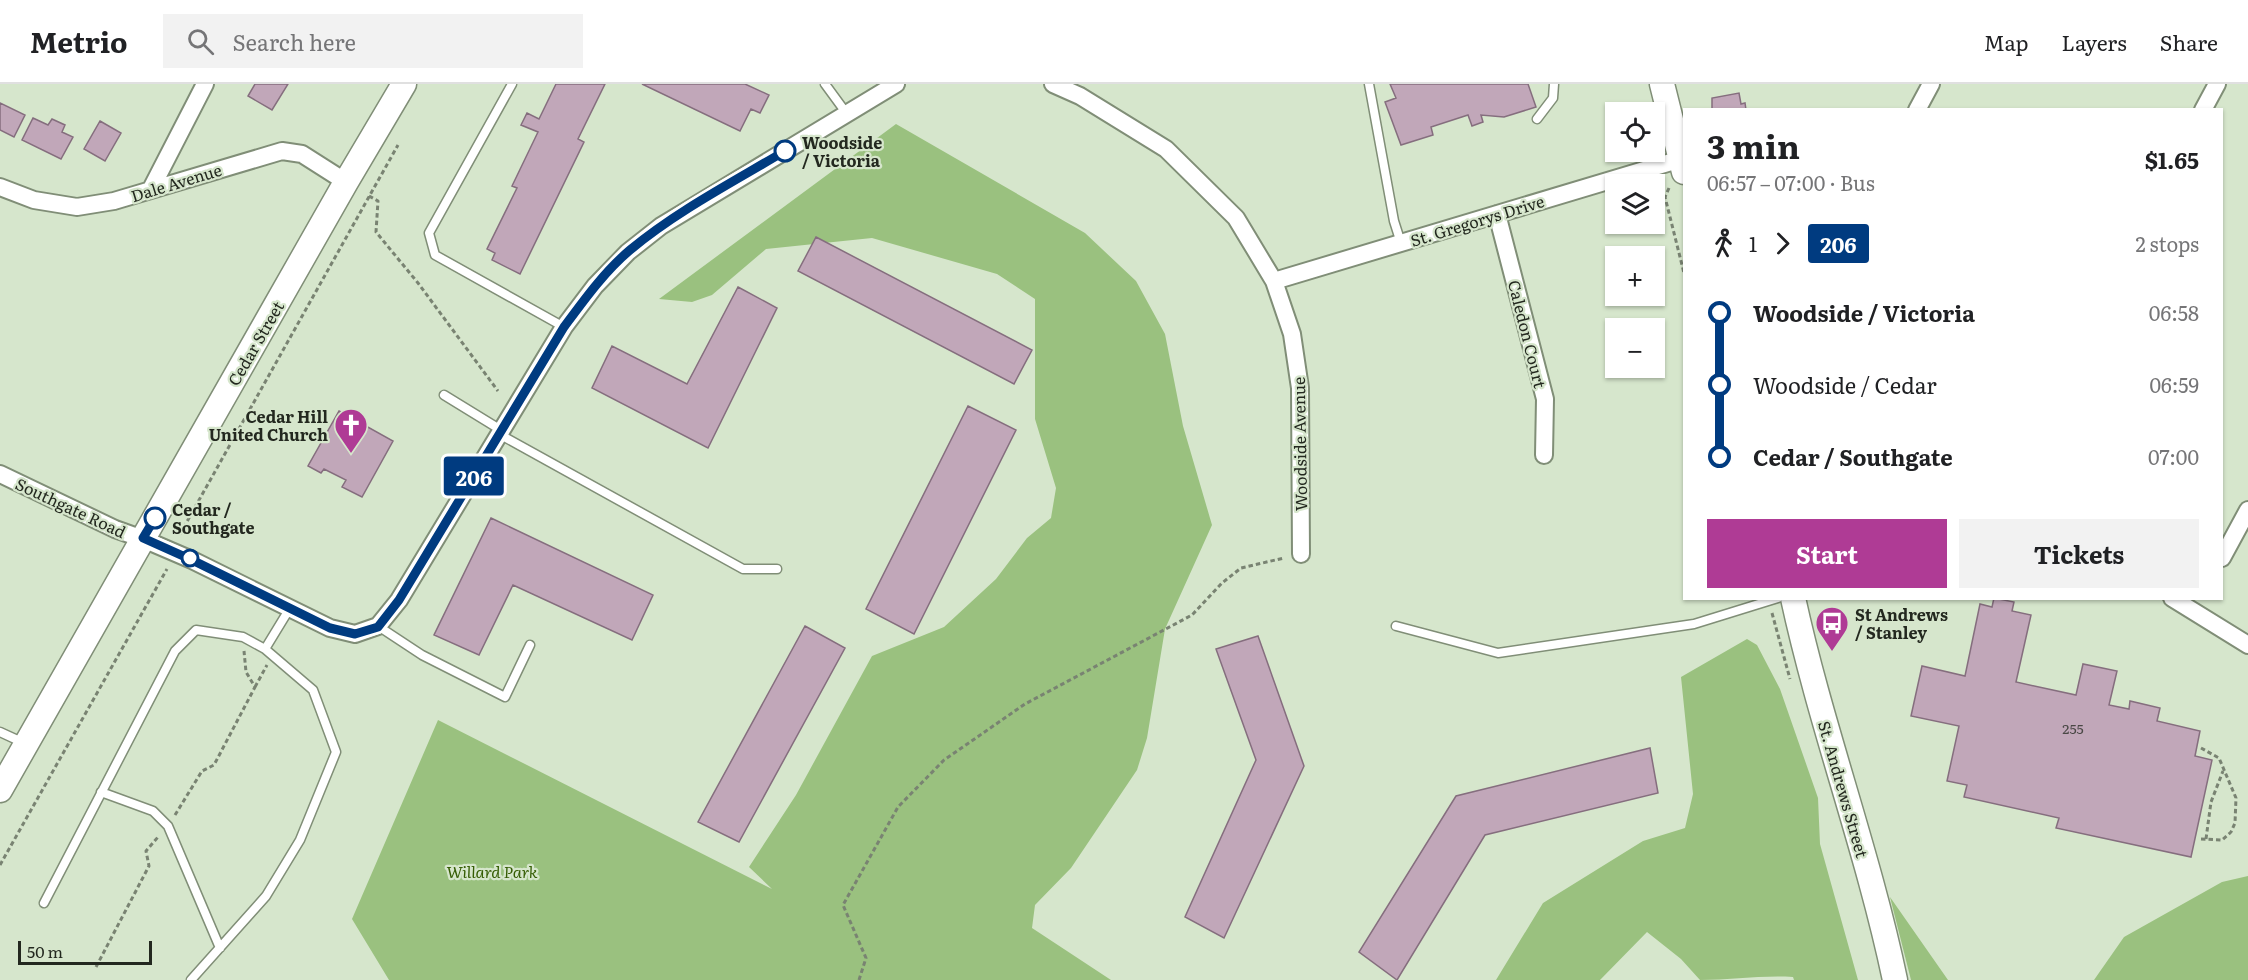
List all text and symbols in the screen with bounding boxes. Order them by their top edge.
search box [163,14,583,68]
text: Metrio [30,20,127,62]
icon: search [184,25,217,58]
text: Search here [232,25,356,58]
text: Map [1984,26,2029,57]
text: Layers [2062,26,2127,57]
text: Share [2160,26,2218,57]
map controls [1605,102,1665,378]
button: locate [1605,102,1665,162]
text: 3 min [1707,120,1800,169]
place label: Woodside / Victoria [802,130,882,172]
marker: Woodside / Victoria [774,140,796,162]
text: $1.65 [2145,143,2199,176]
street label: Dale Avenue [128,157,224,207]
text: 06:57 – 07:00 · Bus [1707,167,1875,197]
button: layers [1605,174,1665,234]
street label: St. Gregorys Drive [1407,188,1547,252]
icon: walk [1707,227,1740,260]
icon: forward [1766,227,1799,260]
text: 1 [1749,228,1757,258]
text: 206 [1820,228,1857,259]
text: 2 stops [2135,228,2199,258]
button: + [1605,246,1665,306]
street label: Caledon Court [1503,278,1553,391]
street label: Cedar Street [221,296,289,390]
text: Woodside / Victoria [1753,296,1975,329]
text: 06:58 [2149,297,2199,327]
button: − [1605,318,1665,378]
text: Woodside / Cedar [1753,368,1937,401]
text: 06:59 [2149,369,2199,399]
street label: Woodside Avenue [1286,377,1312,511]
place label: Cedar Hill United Church [209,404,328,446]
church icon: Cedar Hill United Church [333,407,369,454]
text: Cedar / Southgate [1753,440,1953,473]
text: 07:00 [2148,441,2199,471]
line badge: 206 [440,456,508,496]
text: 206 [456,461,492,492]
street label: Southgate Road [12,471,130,543]
place label: Cedar / Southgate [172,497,254,539]
marker: Cedar / Southgate [144,507,166,529]
button: Start [1707,519,1947,588]
button: Tickets [1959,519,2199,588]
unlabelled marker [181,549,199,567]
place label: St Andrews / Stanley [1855,602,1948,644]
bus stop icon: St Andrews / Stanley [1814,605,1850,652]
street label: St. Andrews Street [1813,718,1875,861]
house number: 255 [2062,718,2084,738]
park label: Willard Park [446,859,538,883]
scale bar [18,938,152,966]
text: 50 m [27,939,63,963]

